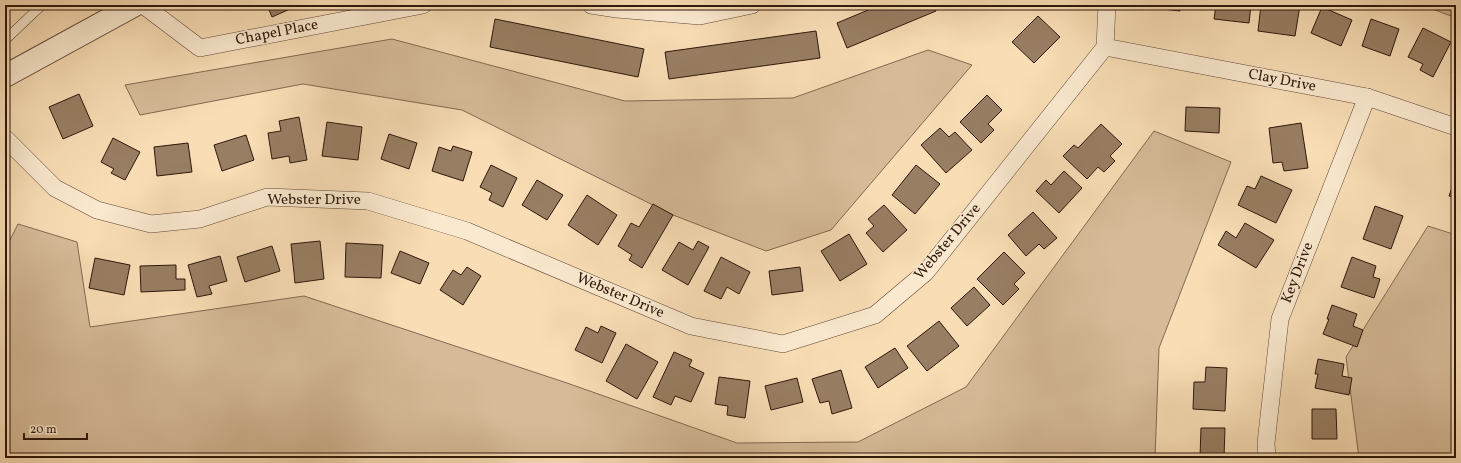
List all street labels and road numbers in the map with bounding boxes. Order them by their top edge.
street label: Chapel Place [234,15,320,51]
street label: Clay Drive [1246,64,1318,98]
street label: Webster Drive [267,190,361,211]
street label: Webster Drive [910,199,986,285]
street label: Key Drive [1277,239,1319,307]
street label: Webster Drive [573,268,667,324]

